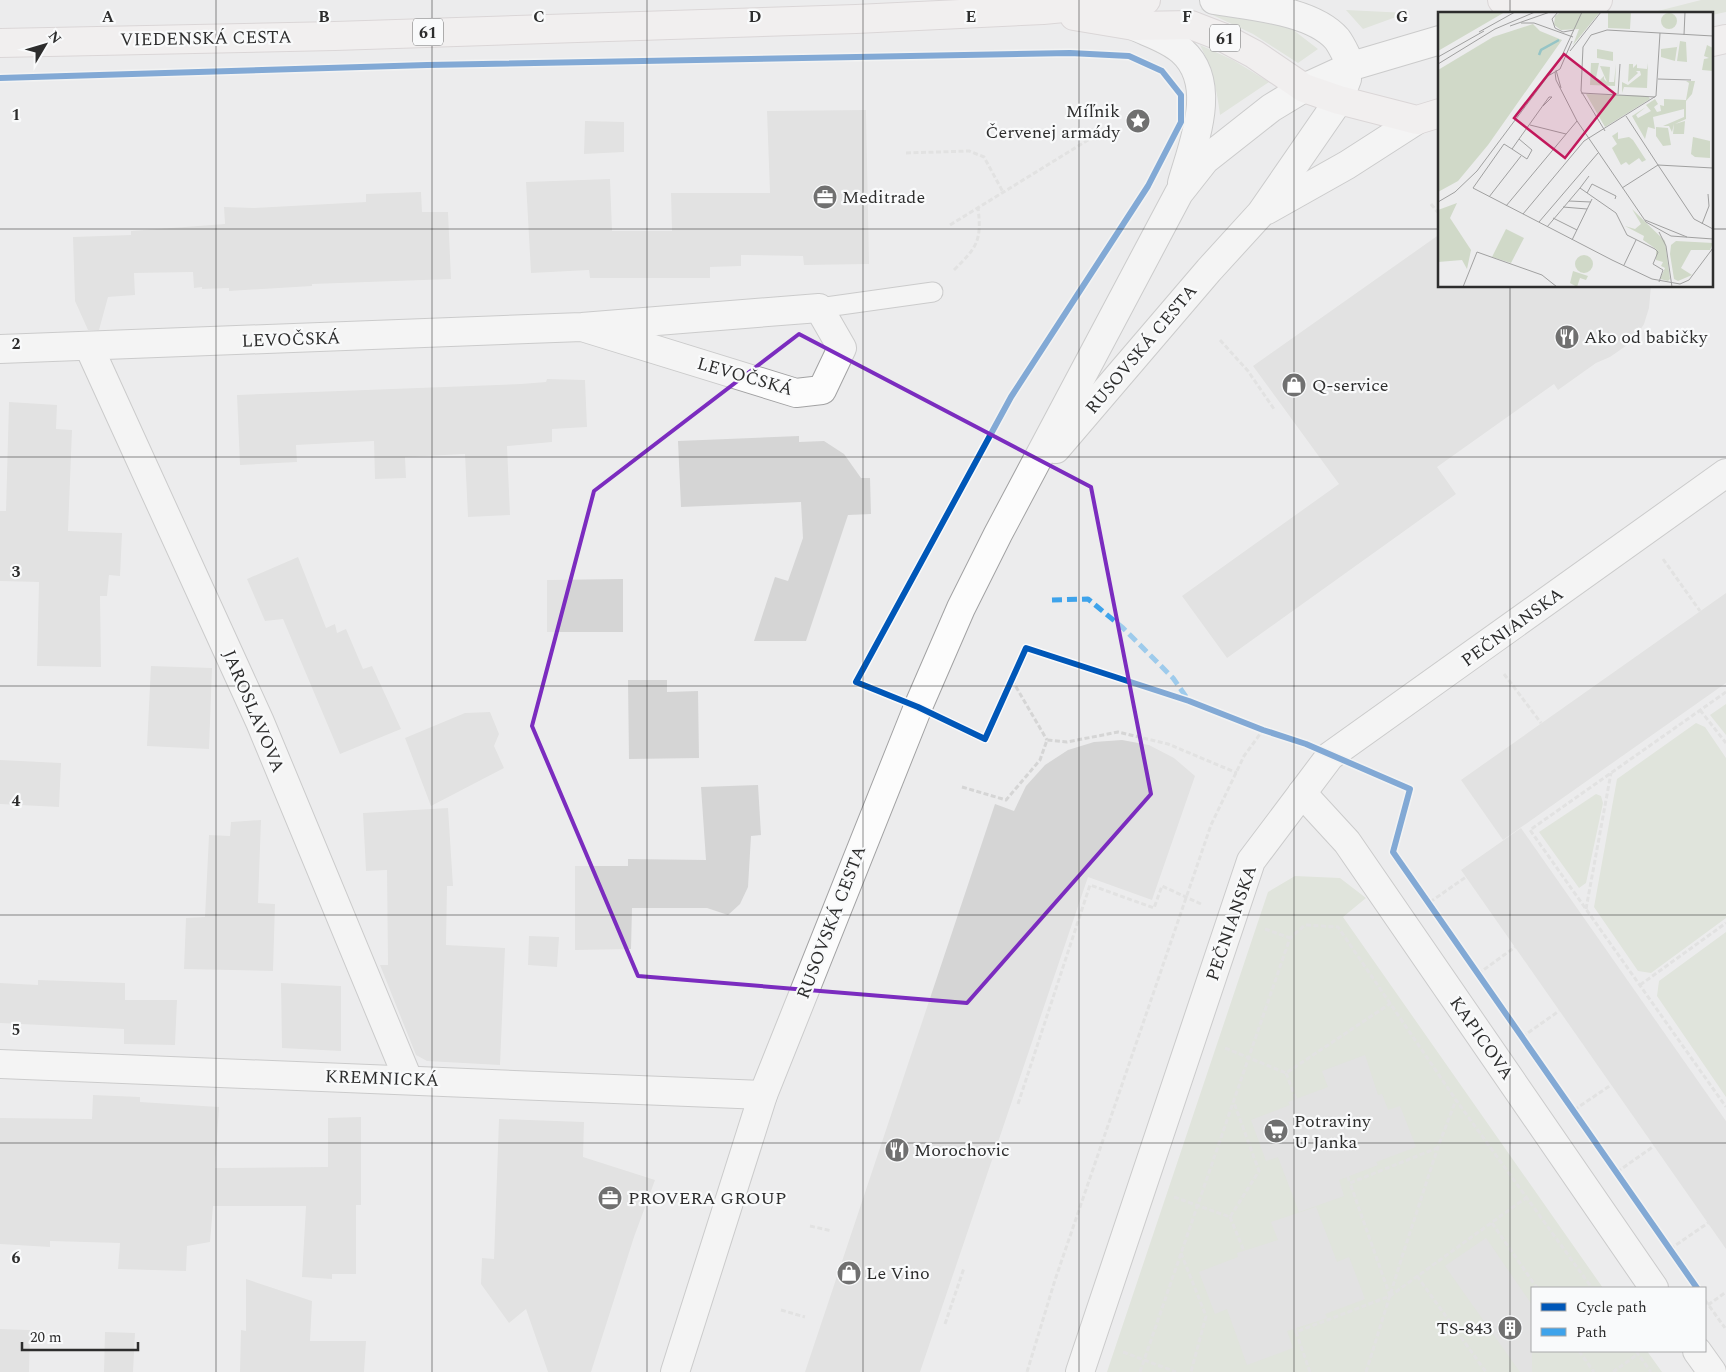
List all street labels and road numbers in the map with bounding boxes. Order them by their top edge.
road number: 61 [413,18,443,46]
street label: VIEDENSKÁ CESTA [120,24,292,53]
road number: 61 [1210,24,1240,52]
street label: RUSOVSKÁ CESTA [1079,278,1204,420]
street label: LEVOČSKÁ [241,324,341,355]
street label: LEVOČSKÁ [694,350,796,403]
street label: PEČNIANSKA [1455,581,1569,674]
street label: JAROSLAVOVA [216,646,292,777]
street label: RUSOVSKÁ CESTA [790,842,873,1003]
street label: PEČNIANSKA [1199,862,1264,985]
street label: KAPICOVA [1443,991,1520,1086]
street label: KREMNICKÁ [325,1063,439,1094]

